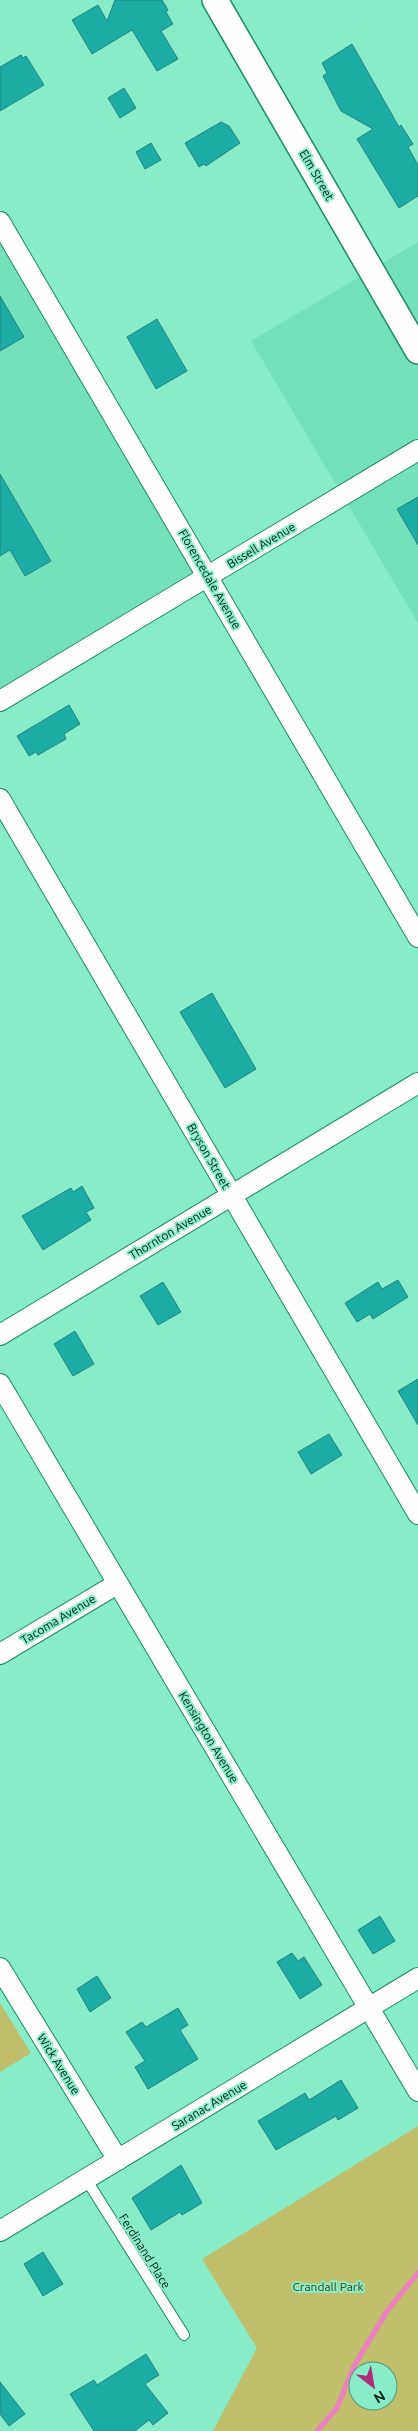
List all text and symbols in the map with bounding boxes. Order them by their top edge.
street label: Elm Street [297,147,337,203]
street label: Bissell Avenue [225,520,297,570]
street label: Florencedale Avenue [176,527,244,631]
street label: Bryson Street [185,1121,233,1191]
street label: Thornton Avenue [126,1202,214,1262]
street label: Tacoma Avenue [18,1592,98,1646]
street label: Kensington Avenue [177,1689,241,1785]
street label: Wick Avenue [35,2031,83,2097]
street label: Saranac Avenue [169,2078,249,2132]
street label: Ferdinand Place [117,2211,173,2291]
park label: Crandall Park [293,2280,363,2293]
north arrow [348,2361,398,2411]
text: N [371,2388,388,2407]

